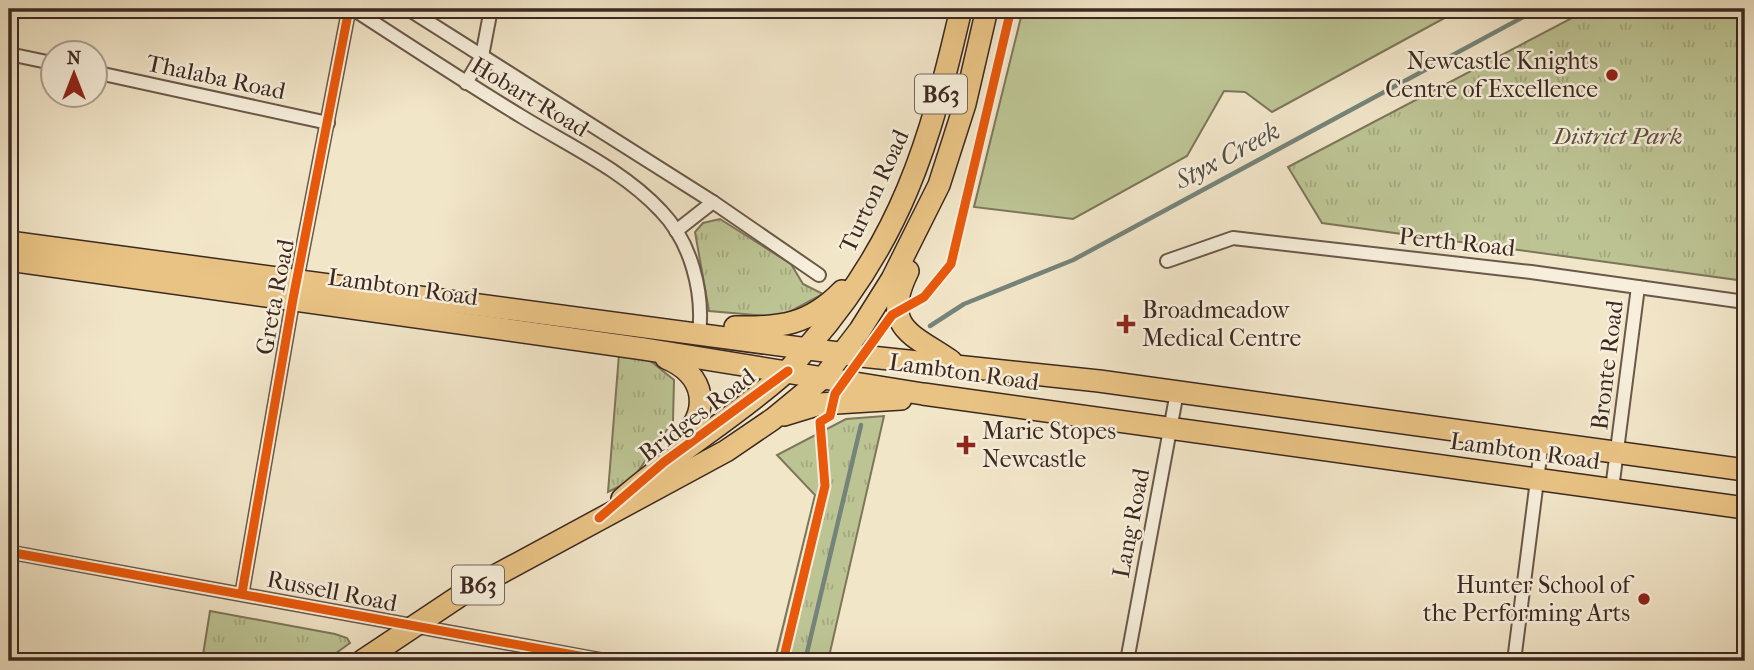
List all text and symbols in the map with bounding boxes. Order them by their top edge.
north arrow [38,38,108,108]
text: N [67,47,82,69]
place label: Newcastle Knights Centre of Excellence [1385,47,1598,103]
street label: Thalaba Road [144,49,289,106]
street label: Hobart Road [466,51,595,143]
marker: Newcastle Knights Centre of Excellence [1604,67,1620,83]
road number: B63 [915,74,967,114]
water label: Styx Creek [1169,115,1285,196]
park label: District Park [1551,122,1683,150]
street label: Turton Road [833,124,915,257]
street label: Perth Road [1397,222,1517,262]
street label: Greta Road [250,236,300,357]
street label: Lambton Road [326,263,481,312]
place label: Broadmeadow Medical Centre [1142,296,1301,352]
street label: Bronte Road [1585,298,1629,431]
marker: Broadmeadow Medical Centre [1116,314,1136,334]
street label: Lambton Road [887,348,1042,397]
street label: Bridges Road [633,362,761,468]
place label: Marie Stopes Newcastle [982,417,1116,473]
street label: Lambton Road [1448,427,1603,476]
marker: Marie Stopes Newcastle [956,435,976,455]
street label: Lang Road [1107,465,1156,580]
street label: Russell Road [265,565,400,618]
road number: B63 [452,566,504,604]
place label: Hunter School of the Performing Arts [1423,571,1635,627]
marker: Hunter School of the Performing Arts [1636,591,1652,607]

